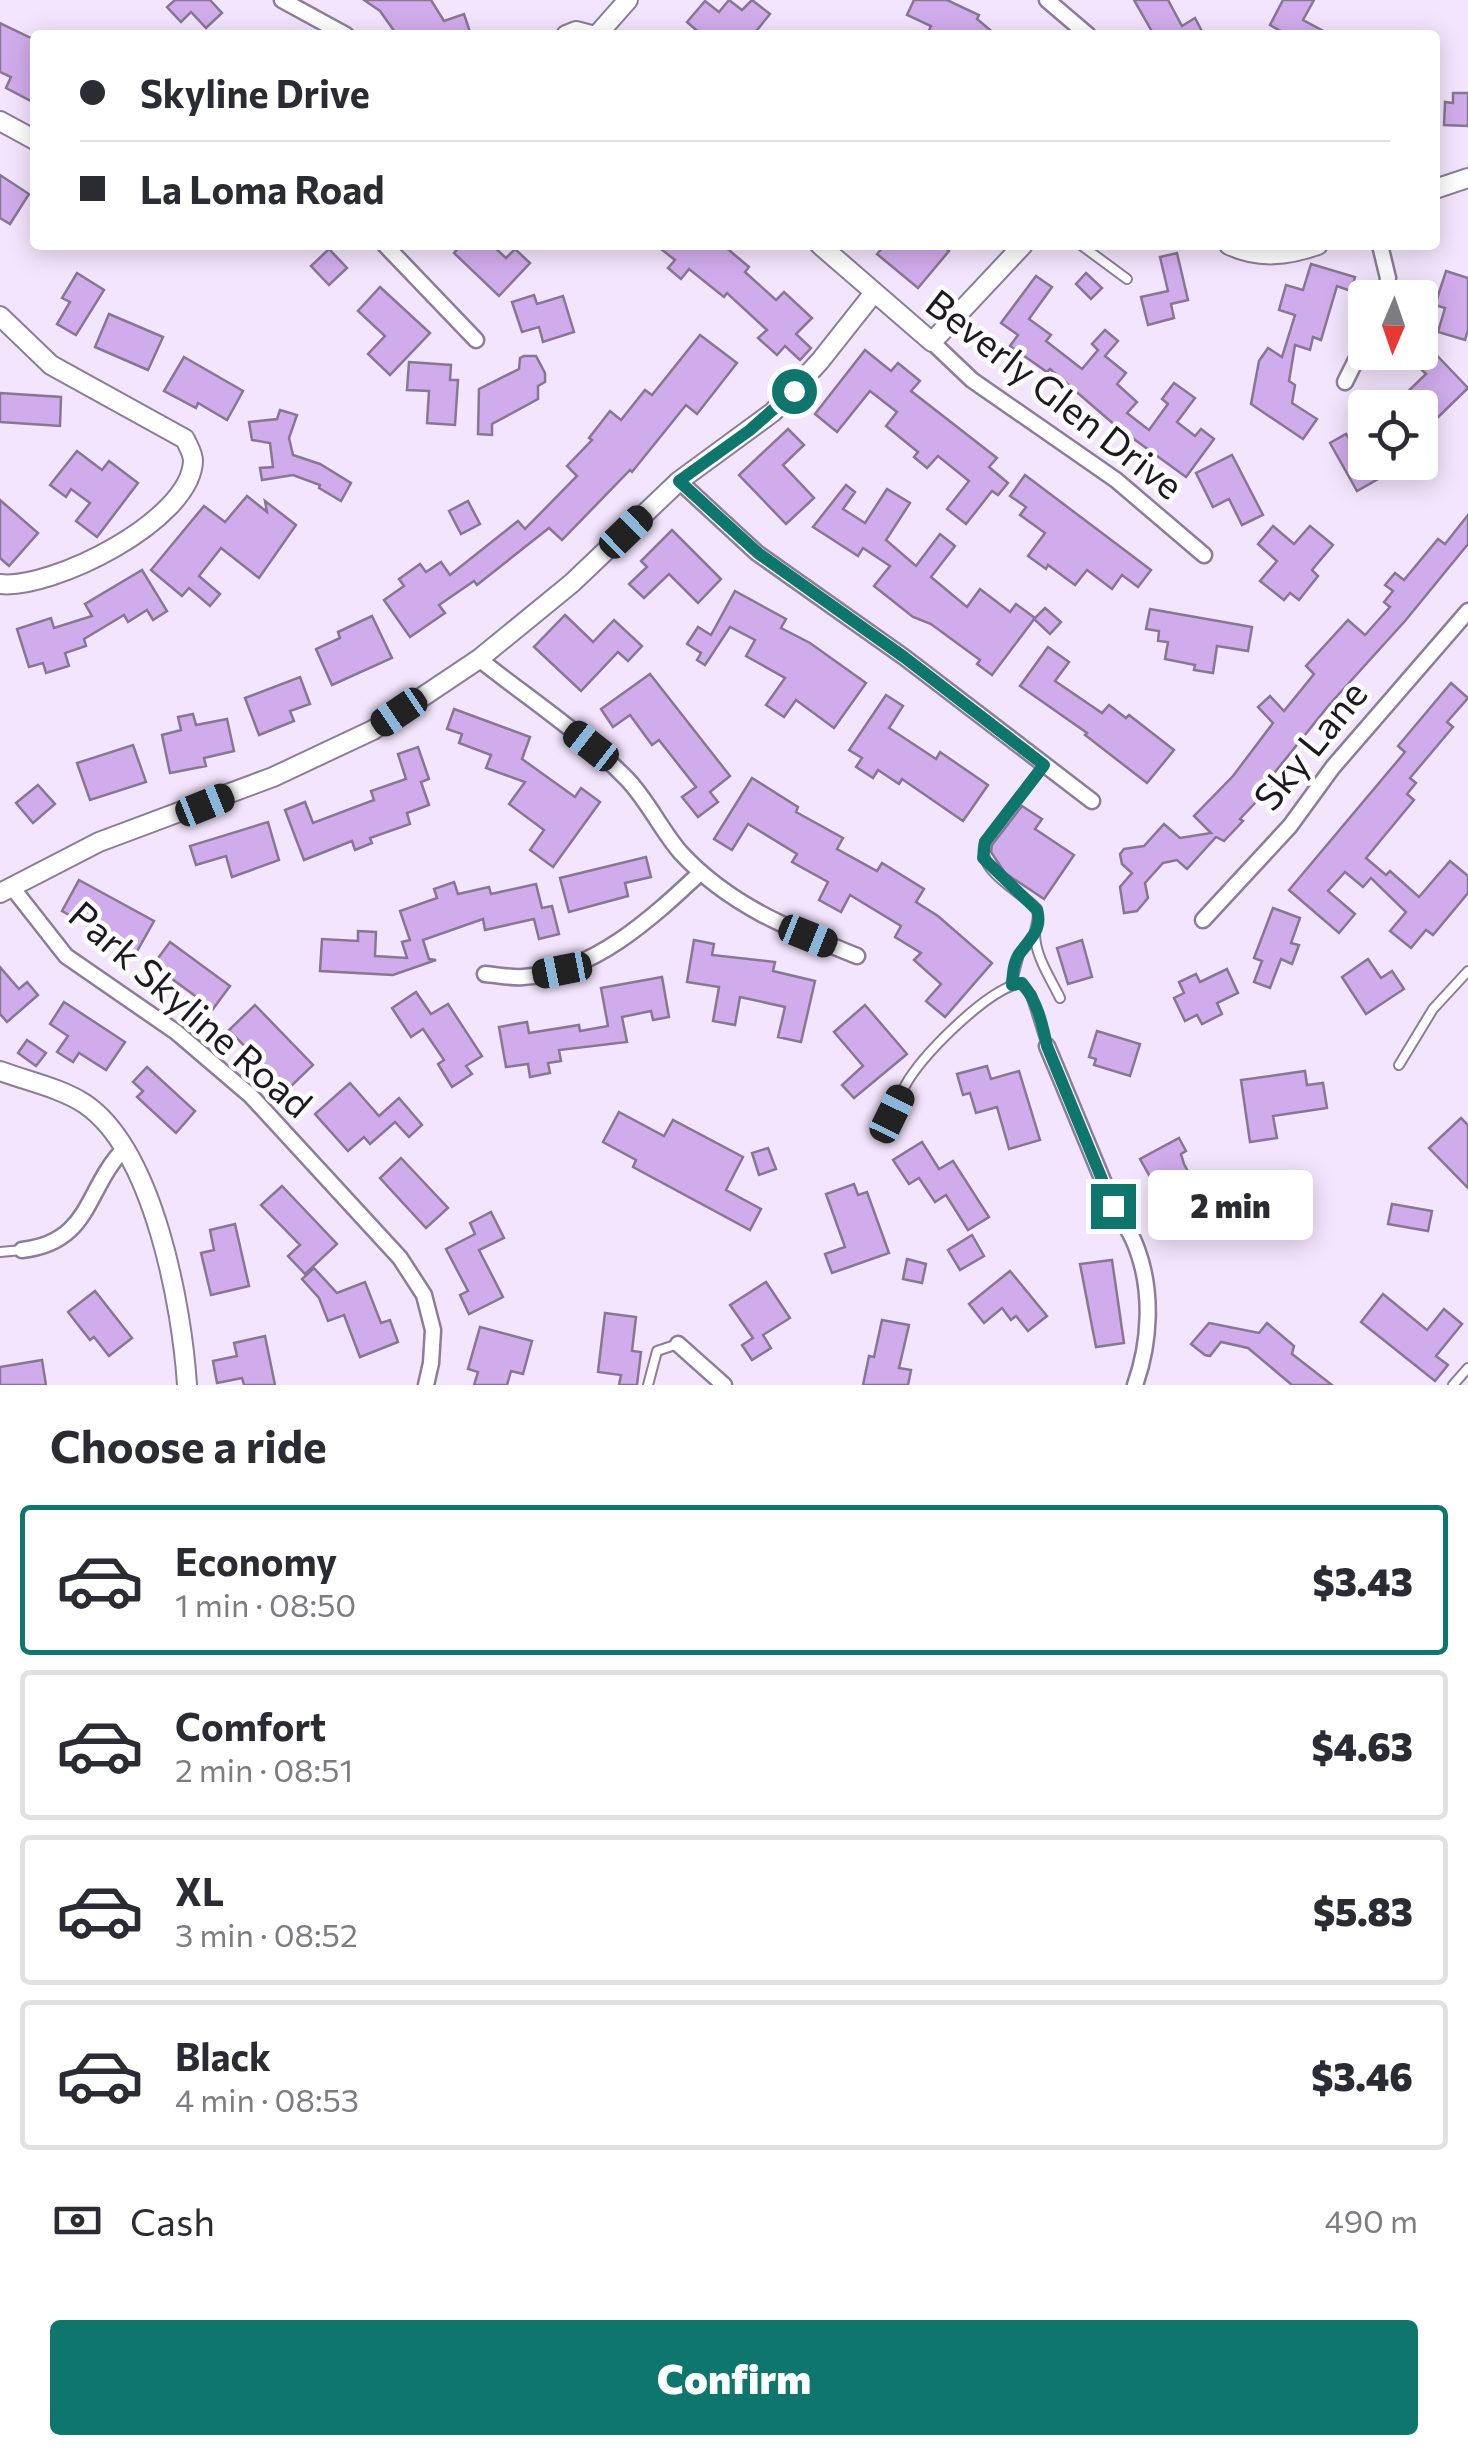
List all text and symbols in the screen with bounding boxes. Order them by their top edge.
text: Skyline Drive [140,69,370,116]
text: La Loma Road [140,165,384,212]
street label: Beverly Glen Drive [918,278,1193,508]
north arrow [1348,280,1438,370]
map controls [1348,280,1438,480]
route start [772,369,817,414]
button: locate [1348,390,1438,480]
car [594,500,658,564]
street label: Sky Lane [1243,670,1376,819]
car [366,683,432,741]
car [558,716,624,776]
car [172,780,238,830]
street label: Park Skyline Road [61,890,323,1126]
car [775,911,841,961]
car [530,950,594,990]
car [865,1080,919,1148]
callout: 2 min [1148,1171,1313,1241]
route end [1091,1184,1136,1229]
text: 2 min [1190,1185,1271,1225]
text: Choose a ride [50,1417,327,1472]
icon: car [55,1535,145,1625]
text: Economy [175,1537,337,1584]
text: $3.43 [1312,1557,1413,1604]
text: 1 min · 08:50 [175,1584,356,1624]
icon: car [55,1700,145,1790]
text: Comfort [175,1702,326,1749]
text: $4.63 [1311,1722,1413,1769]
text: 2 min · 08:51 [175,1749,353,1789]
icon: car [55,1865,145,1955]
text: XL [175,1867,224,1914]
text: $5.83 [1313,1887,1413,1934]
text: 3 min · 08:52 [175,1914,358,1954]
icon: car [55,2030,145,2120]
text: Black [175,2032,271,2079]
text: $3.46 [1311,2052,1413,2099]
text: 4 min · 08:53 [175,2079,359,2119]
icon: cash [50,2193,105,2248]
text: Cash [130,2197,215,2244]
text: 490 m [1324,2200,1418,2240]
button: Confirm [50,2320,1418,2435]

